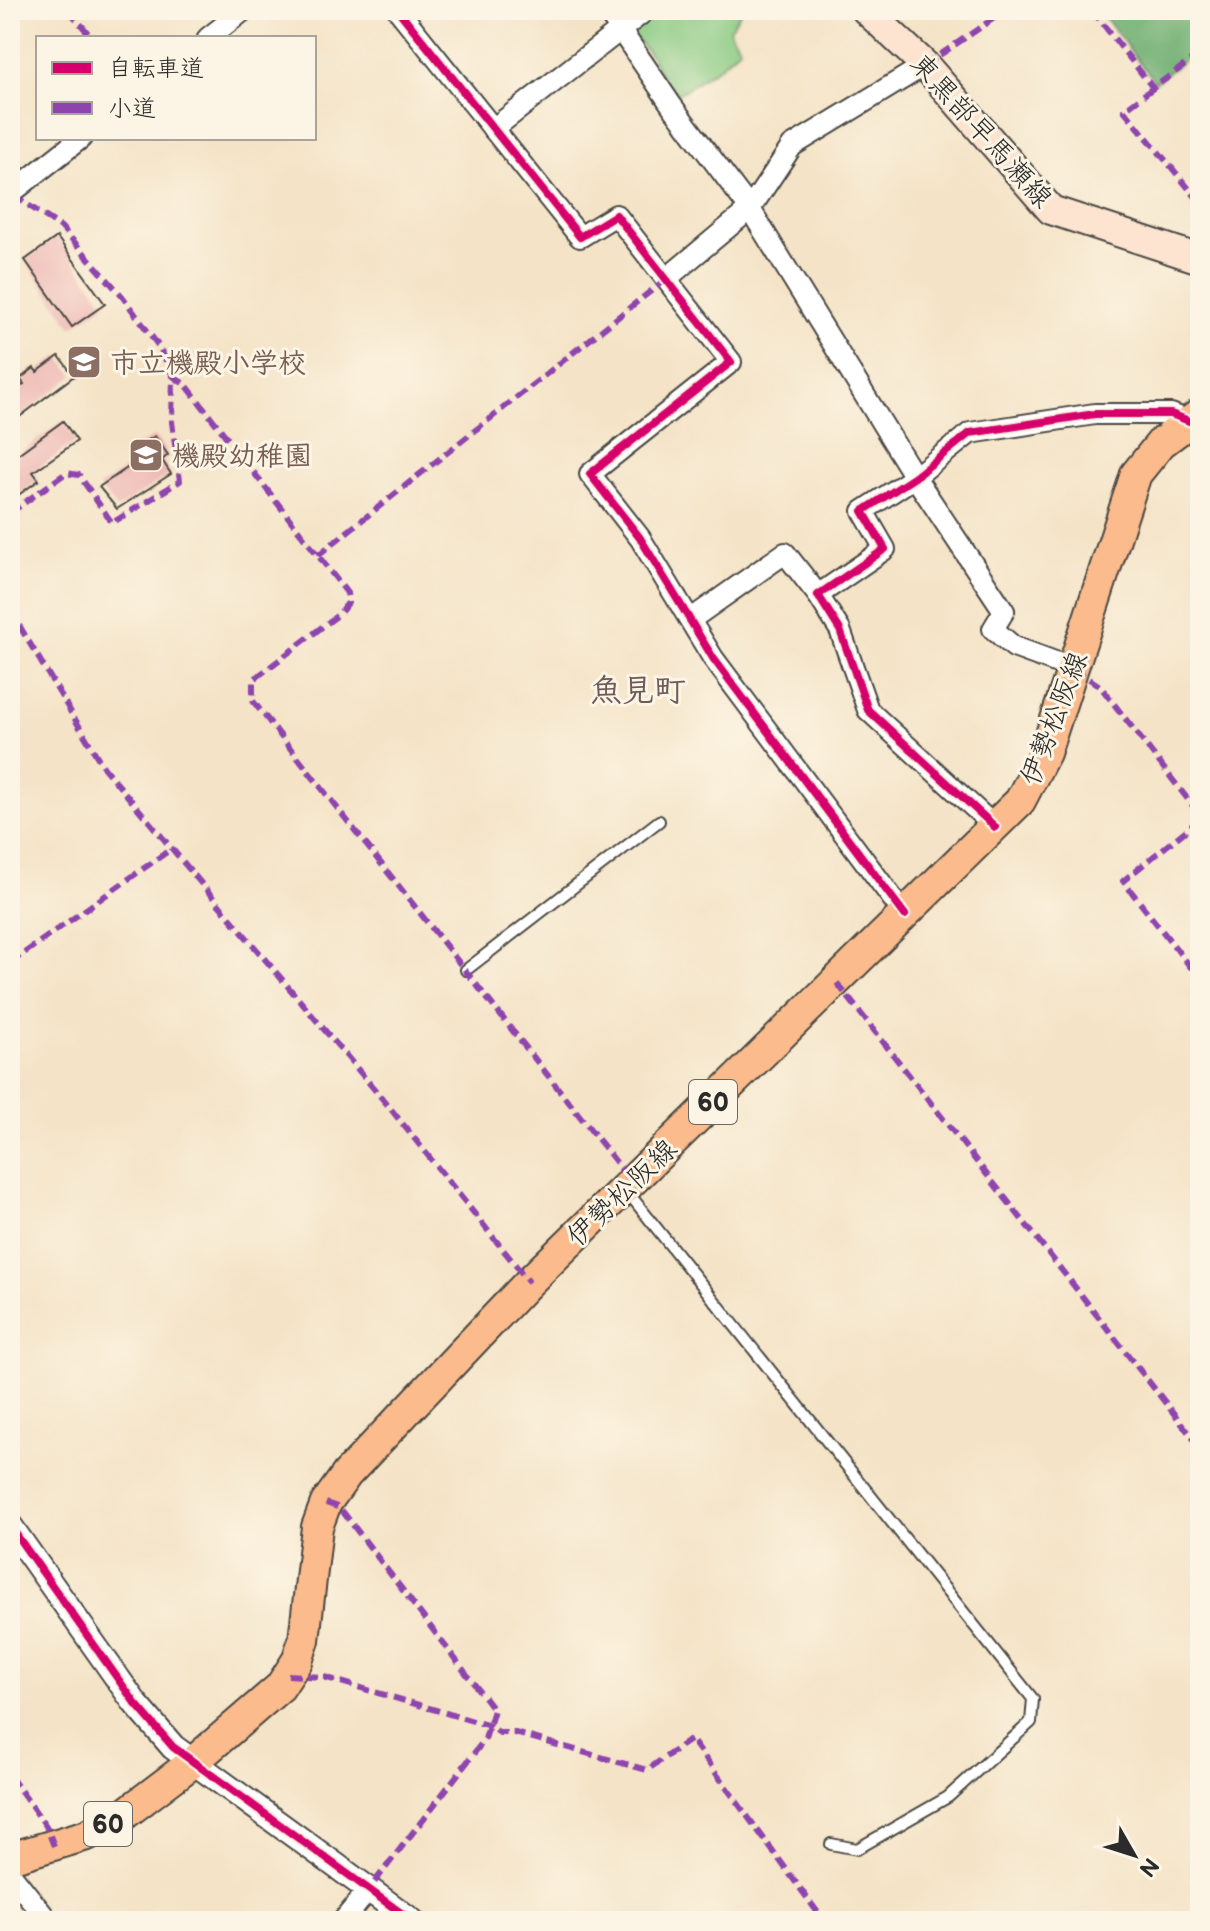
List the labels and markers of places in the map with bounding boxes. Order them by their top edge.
school or university icon: 市立機殿小学校 [65,343,103,381]
place label: 市立機殿小学校 [110,347,306,380]
school or university icon: 機殿幼稚園 [127,436,165,474]
place label: 機殿幼稚園 [172,440,312,473]

